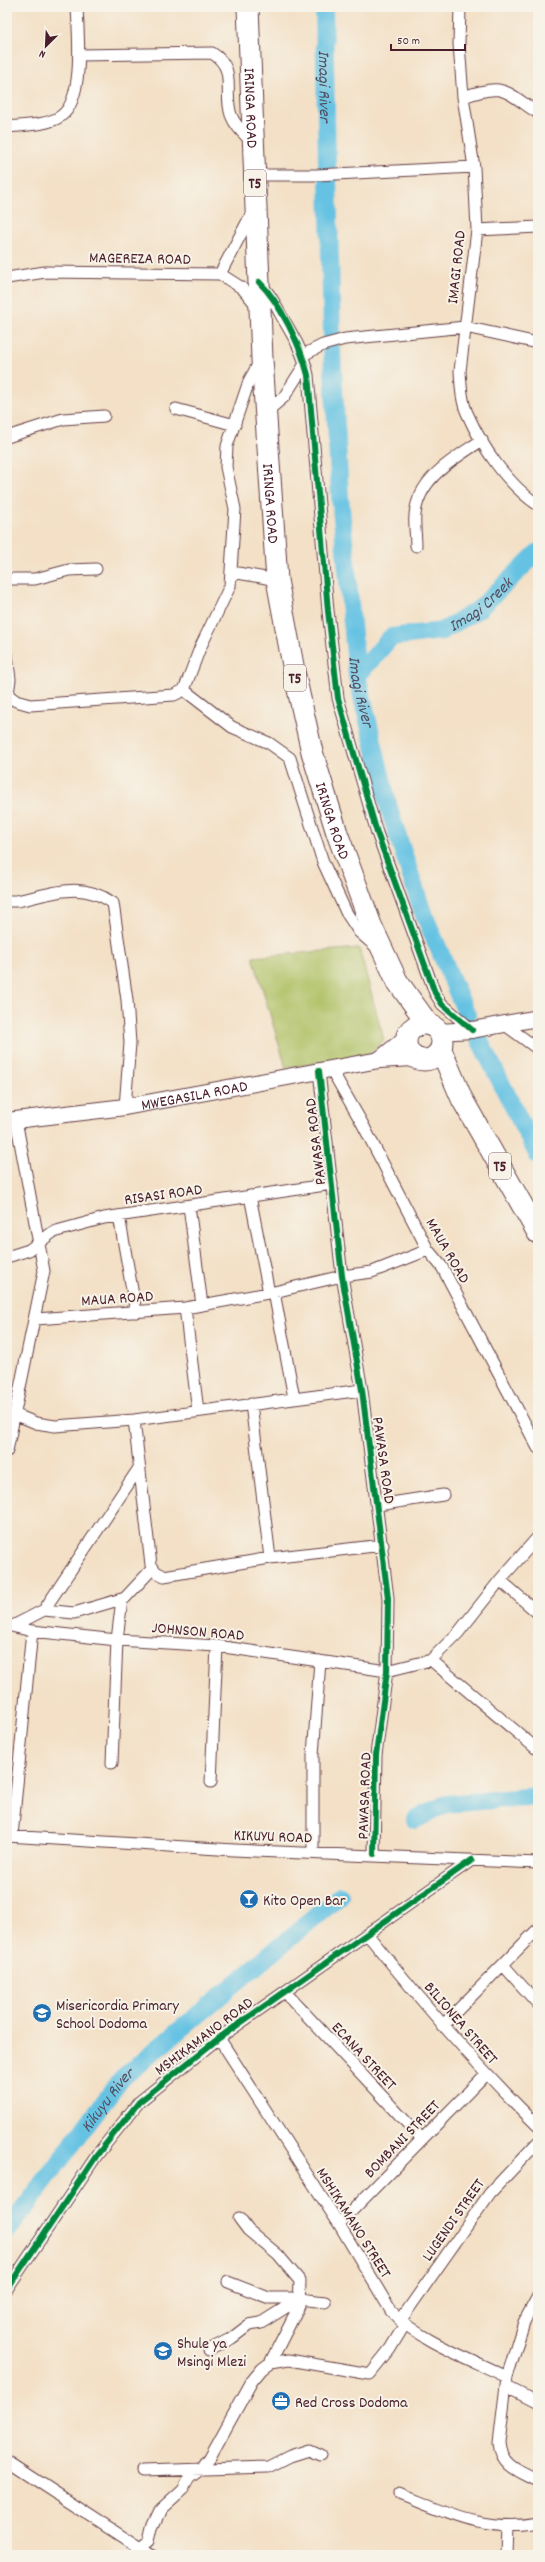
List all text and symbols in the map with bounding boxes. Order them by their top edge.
north arrow [26,26,66,66]
scale bar [391,26,465,52]
text: 50 m [397,33,420,50]
text: N [36,45,48,62]
water label: Imagi River [310,50,335,124]
street label: IRINGA ROAD [236,68,263,149]
road number: T5 [244,170,266,196]
street label: IMAGI ROAD [442,229,473,305]
street label: MAGEREZA ROAD [89,247,191,272]
street label: IRINGA ROAD [255,463,283,544]
water label: Imagi Creek [445,572,521,639]
water label: Imagi River [340,655,378,732]
road number: T5 [284,665,306,691]
street label: IRINGA ROAD [308,780,355,863]
street label: MWEGASILA ROAD [139,1076,249,1118]
street label: PAWASA ROAD [300,1097,333,1186]
road number: T5 [489,1153,511,1179]
street label: RISASI ROAD [123,1179,204,1212]
street label: MAUA ROAD [419,1214,475,1288]
street label: MAUA ROAD [80,1286,154,1313]
street label: PAWASA ROAD [365,1415,400,1505]
street label: JOHNSON ROAD [151,1617,245,1648]
street label: PAWASA ROAD [352,1752,379,1840]
street label: KIKUYU ROAD [233,1825,313,1850]
bar icon: Kito Open Bar [238,1888,260,1910]
place label: Kito Open Bar [263,1890,346,1913]
street label: BILIONEA STREET [418,1977,503,2070]
street label: MSHIKAMANO ROAD [150,1992,259,2082]
place label: Misericordia Primary School Dodoma [56,1995,180,2036]
school or university icon: Misericordia Primary School Dodoma [31,2002,53,2024]
street label: ECANA STREET [325,2017,401,2097]
water label: Kikuyu River [76,2063,142,2138]
street label: BOMBANI STREET [359,2095,447,2184]
street label: MSHIKAMANO STREET [310,2163,397,2284]
street label: LUGENDI STREET [417,2174,492,2267]
place label: Shule ya Msingi Mlezi [177,2333,246,2374]
school or university icon: Shule ya Msingi Mlezi [152,2340,174,2362]
office icon: Red Cross Dodoma [270,2390,292,2412]
place label: Red Cross Dodoma [295,2392,408,2415]

